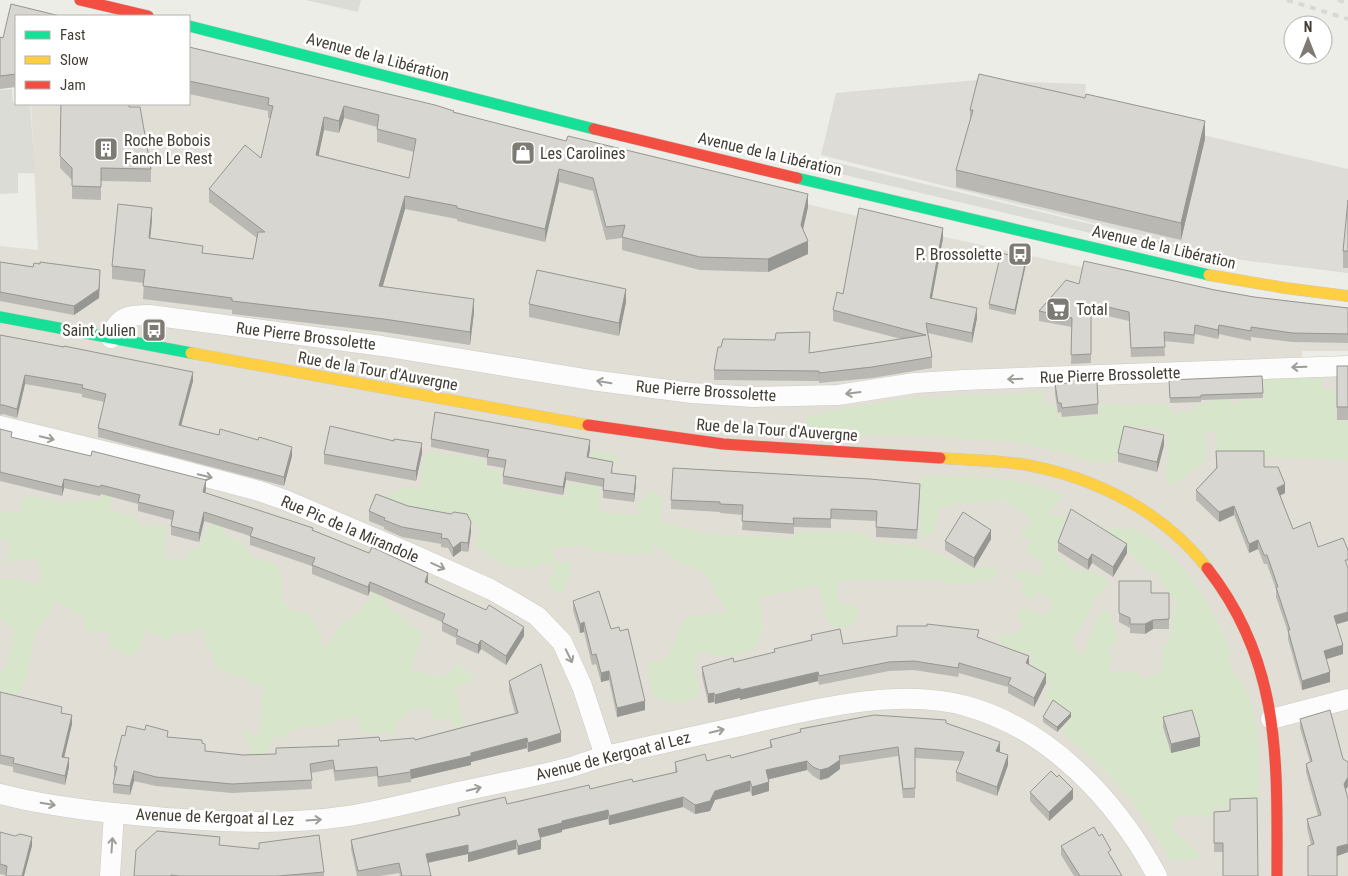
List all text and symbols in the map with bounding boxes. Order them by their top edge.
legend [15,15,190,105]
north arrow [1283,15,1333,65]
text: N [1304,19,1312,35]
text: Fast [60,26,85,44]
street label: Avenue de la Libération [305,29,451,85]
text: Slow [60,51,89,69]
text: Jam [60,76,86,94]
street label: Avenue de la Libération [696,128,844,180]
place label: Roche Bobois Fanch Le Rest [124,131,213,168]
building icon: Roche Bobois Fanch Le Rest [93,136,119,162]
shop icon: Les Carolines [510,140,536,166]
place label: Les Carolines [540,144,625,163]
street label: Avenue de la Libération [1090,221,1238,273]
bus stop icon: P. Brossolette [1007,241,1033,267]
place label: P. Brossolette [916,245,1002,264]
supermarket icon: Total [1045,296,1071,322]
place label: Total [1076,300,1108,319]
bus stop icon: Saint Julien [141,317,167,343]
street label: Rue Pierre Brossolette [235,318,377,354]
place label: Saint Julien [62,321,136,340]
street label: Rue de la Tour d'Auvergne [297,348,459,394]
one-way arrow [1292,362,1308,372]
street label: Rue Pierre Brossolette [1039,363,1181,387]
one-way arrow [1007,374,1023,383]
one-way arrow [596,376,612,386]
street label: Rue Pierre Brossolette [635,377,777,405]
one-way arrow [845,388,861,398]
street label: Rue de la Tour d'Auvergne [696,415,858,445]
one-way arrow [39,434,55,443]
one-way arrow [197,472,213,481]
street label: Rue Pic de la Mirandole [278,491,422,567]
one-way arrow [430,562,445,572]
one-way arrow [565,648,575,663]
one-way arrow [708,726,724,735]
street label: Avenue de Kergoat al Lez [534,728,692,784]
one-way arrow [465,784,481,793]
one-way arrow [39,799,55,809]
street label: Avenue de Kergoat al Lez [135,805,295,829]
one-way arrow [306,815,322,824]
one-way arrow [107,837,117,853]

